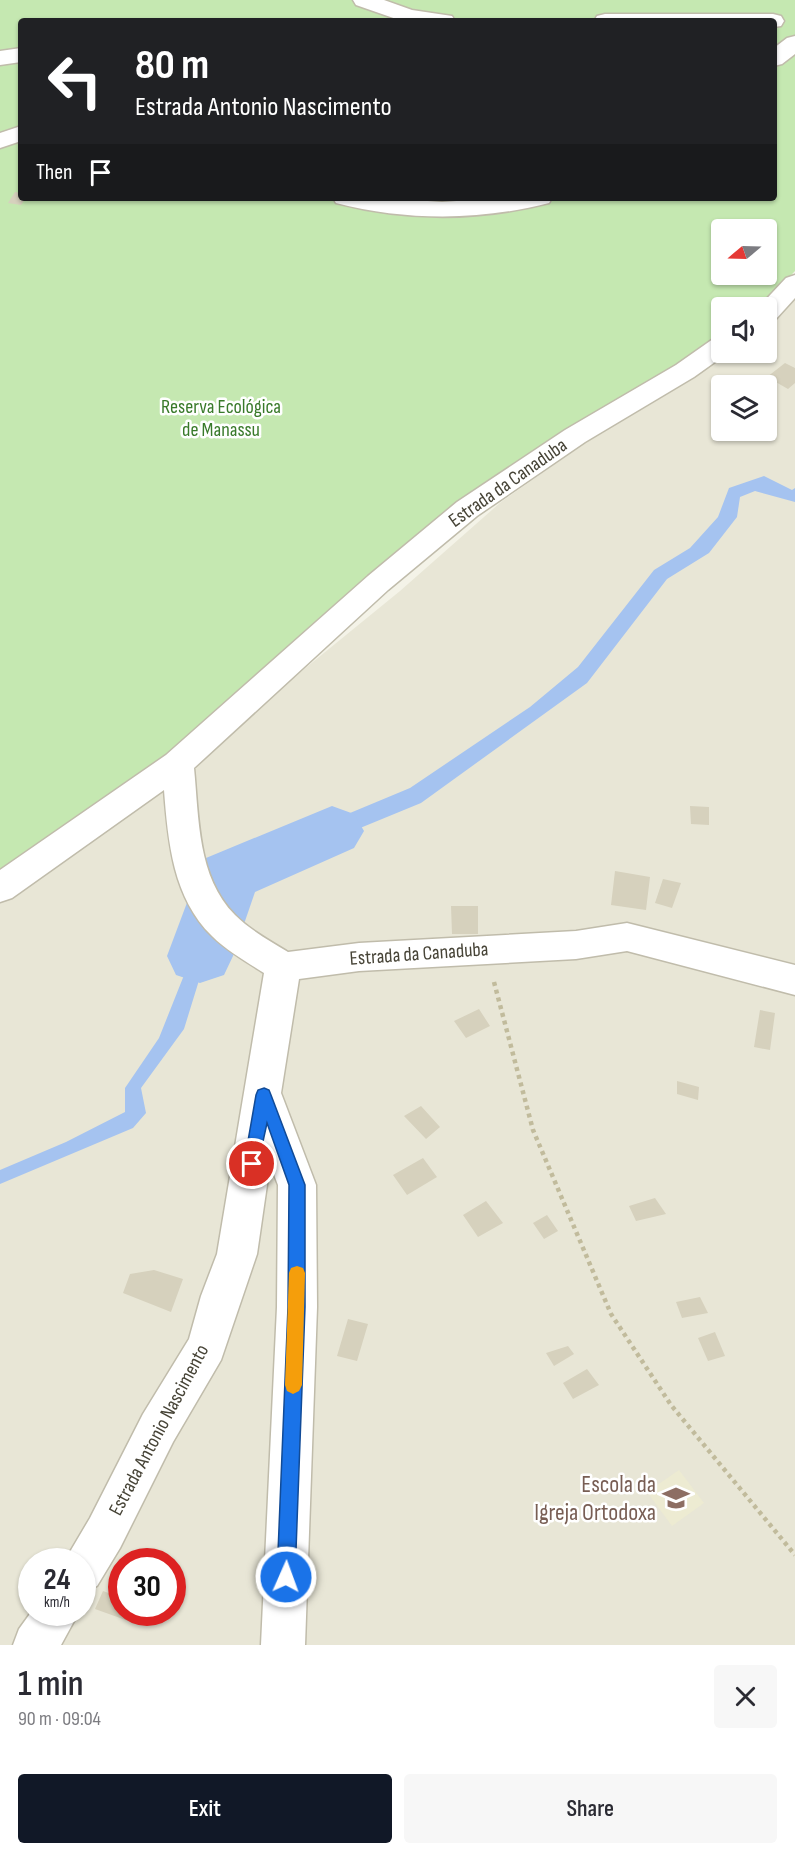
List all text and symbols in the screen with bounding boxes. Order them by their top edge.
text: 80 m [135,40,209,91]
icon: left [36,42,114,120]
text: Estrada Antonio Nascimento [135,91,392,123]
icon: arrive [84,156,117,189]
text: Then [36,159,72,186]
north arrow [711,219,777,285]
map controls [711,219,777,441]
button: sound [711,297,777,363]
button: layers [711,375,777,441]
park label: Reserva Ecológica de Manassu [161,395,281,442]
street label: Estrada da Canaduba [444,433,572,533]
street label: Estrada da Canaduba [349,937,489,971]
pin [226,1138,277,1189]
icon: arrive [235,1147,268,1180]
street label: Estrada Antonio Nascimento [104,1340,214,1520]
place label: Escola da Igreja Ortodoxa [534,1470,656,1527]
school or university icon: Escola da Igreja Ortodoxa [661,1483,691,1513]
position arrow [254,1545,318,1609]
speed limit sign: 30 [108,1548,186,1626]
text: 24 [44,1562,70,1598]
text: km/h [44,1593,70,1612]
text: 1 min [18,1663,83,1706]
button: close [714,1665,777,1728]
text: 90 m · 09:04 [18,1707,101,1731]
button: Exit [18,1774,392,1843]
button: Share [404,1774,777,1843]

